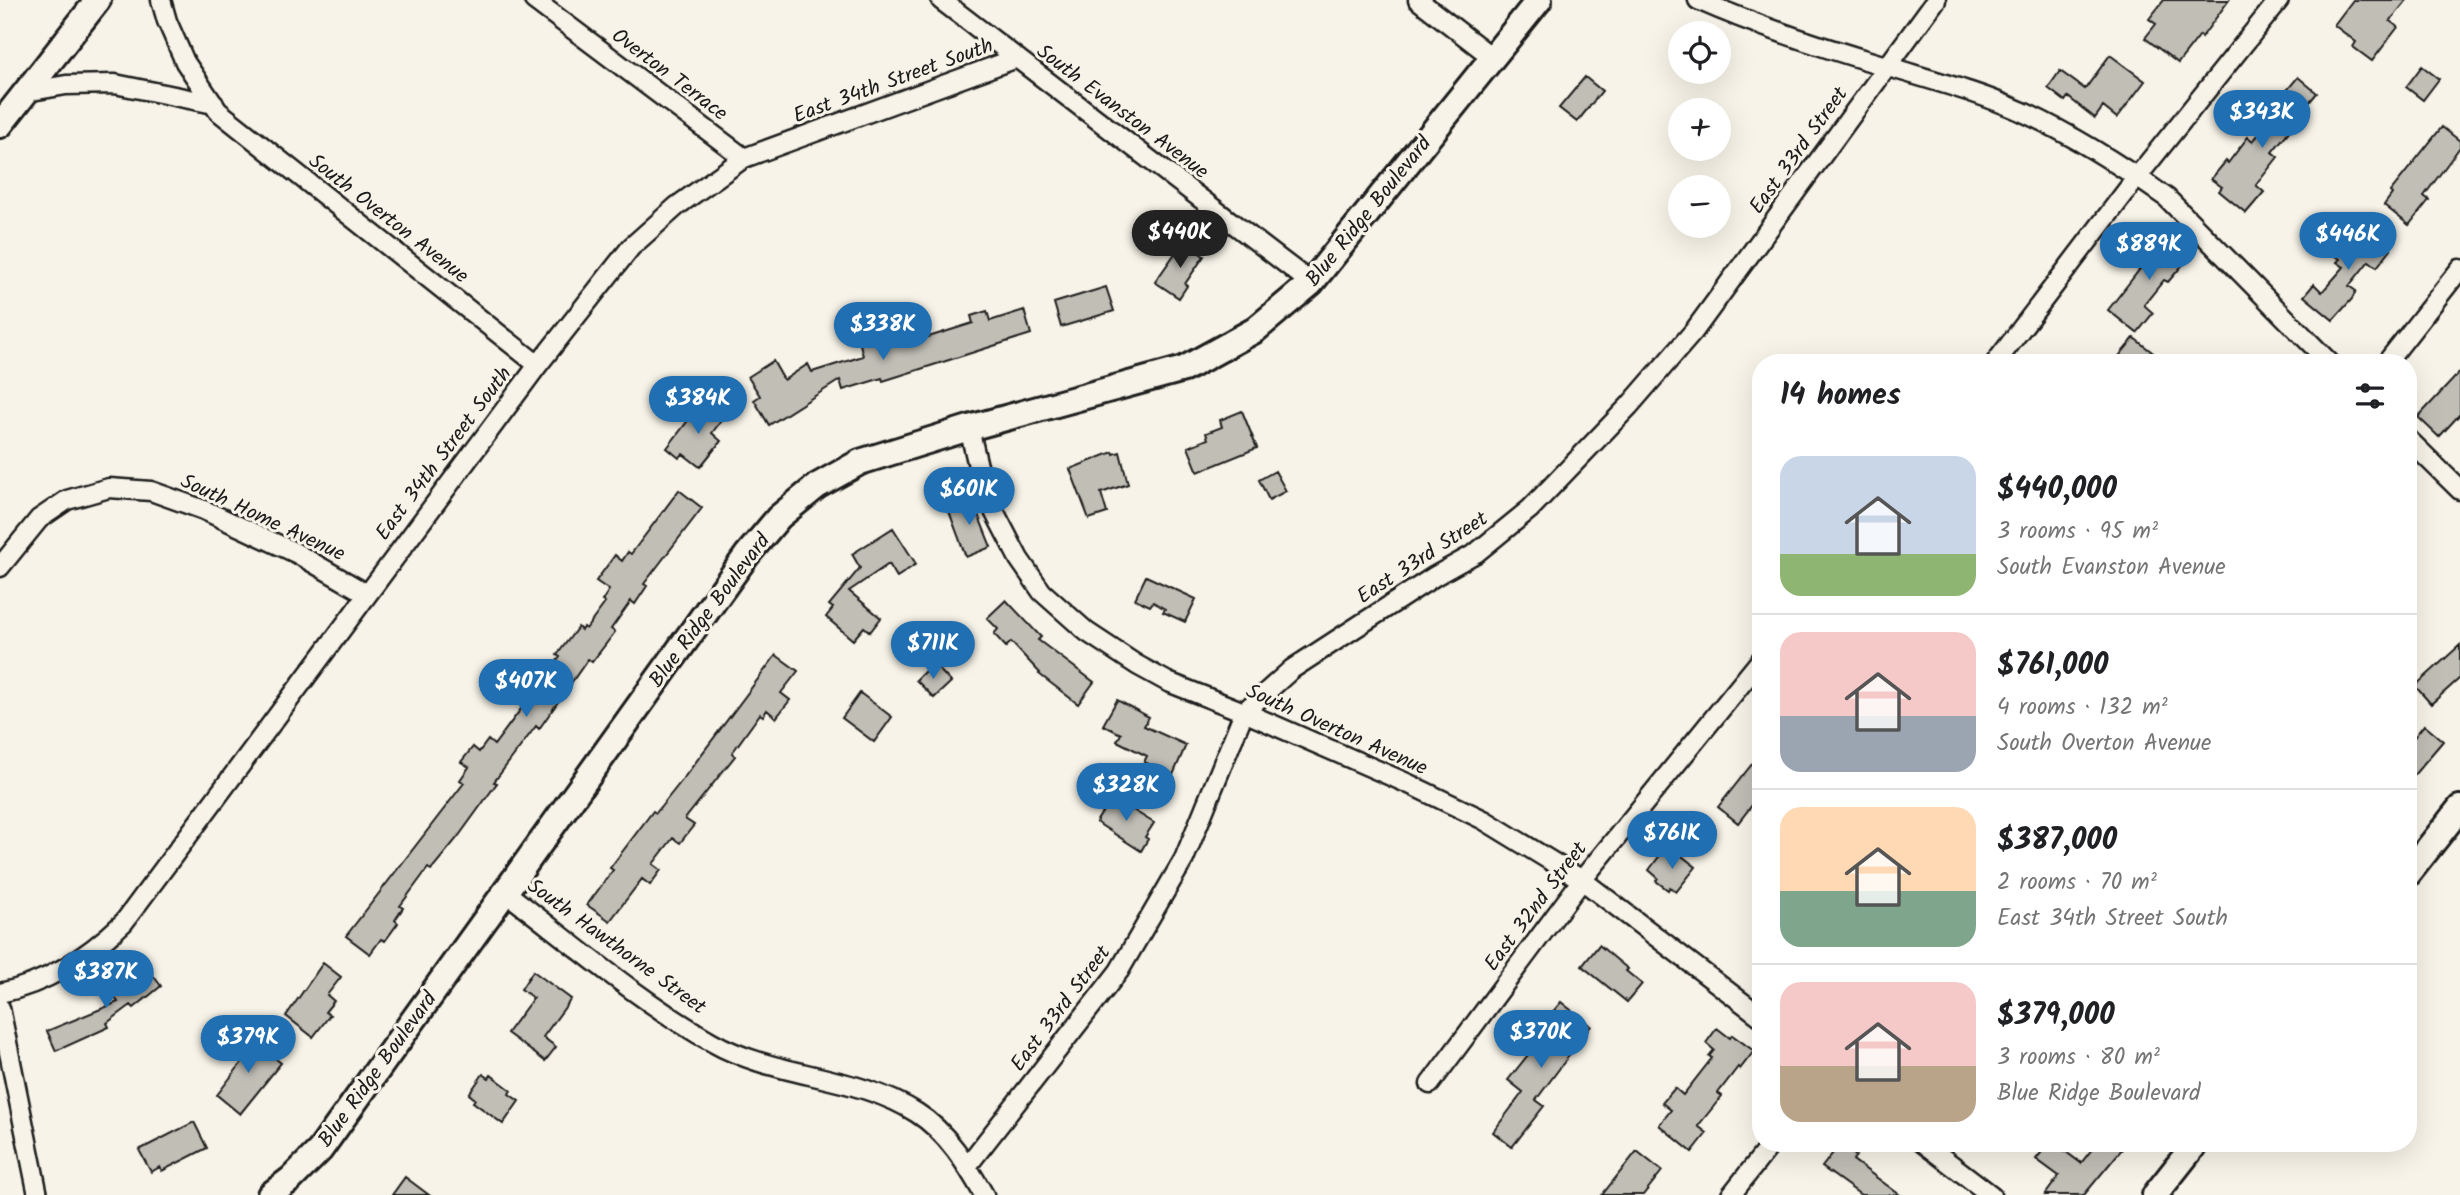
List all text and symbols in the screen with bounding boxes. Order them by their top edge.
street label: Overton Terrace [604,20,735,130]
map controls [1668,21,1731,238]
button: locate [1668,21,1731,84]
street label: East 34th Street South [789,30,998,133]
street label: South Evanston Avenue [1029,36,1216,189]
street label: East 33rd Street [1742,80,1857,222]
pin: $343K [2213,90,2311,150]
text: $343K [2229,95,2295,131]
button: + [1668,98,1731,161]
street label: Blue Ridge Boulevard [1298,129,1441,295]
street label: South Overton Avenue [301,146,476,293]
button: − [1668,175,1731,238]
pin: $440K [1131,210,1229,270]
pin: $446K [2299,212,2397,272]
text: $440K [1148,215,1212,251]
text: $446K [2316,217,2381,253]
pin: $889K [2100,222,2198,282]
text: $889K [2116,227,2182,263]
pin: $338K [834,302,932,362]
text: $338K [850,307,916,343]
street label: East 34th Street South [368,360,521,548]
text: 14 homes [1780,372,1901,420]
pin: $384K [649,376,747,436]
icon: filters [2351,377,2389,415]
text: $384K [665,381,731,417]
street label: South Home Avenue [174,466,351,571]
text: $440,000 [1997,466,2117,514]
pin: $601K [920,468,1018,527]
text: $601K [940,472,998,508]
icon: home [1836,484,1920,568]
street label: East 33rd Street [1351,503,1496,613]
text: 3 rooms · 95 m² [1997,514,2158,550]
street label: Blue Ridge Boulevard [641,526,780,695]
text: South Evanston Avenue [1997,550,2226,586]
pin: $711K [884,622,982,681]
text: $711K [907,626,959,662]
text: $761,000 [1997,642,2108,690]
pin: $407K [477,660,575,719]
icon: home [1836,660,1920,744]
text: $407K [495,664,557,700]
street label: South Overton Avenue [1240,675,1433,785]
text: 4 rooms · 132 m² [1997,690,2168,726]
text: South Overton Avenue [1997,726,2211,762]
pin: $328K [1077,764,1175,823]
text: $328K [1092,768,1160,804]
pin: $761K [1623,812,1721,871]
text: $761K [1643,816,1701,852]
text: $387,000 [1997,817,2117,865]
street label: East 32nd Street [1476,834,1597,979]
icon: home [1836,835,1920,919]
text: 2 rooms · 70 m² [1997,865,2157,901]
street label: South Hawthorne Street [520,871,713,1024]
text: East 34th Street South [1997,901,2228,937]
street label: East 33rd Street [1003,938,1120,1079]
pin: $387K [57,950,155,1010]
text: $387K [74,955,138,991]
street label: Blue Ridge Boulevard [310,985,446,1155]
text: $379,000 [1997,992,2115,1040]
pin: $370K [1492,1010,1590,1070]
icon: home [1836,1010,1920,1094]
text: $370K [1510,1015,1572,1051]
pin: $379K [199,1016,297,1075]
text: $379K [217,1020,279,1056]
text: 3 rooms · 80 m² [1997,1040,2160,1076]
text: Blue Ridge Boulevard [1997,1076,2201,1112]

